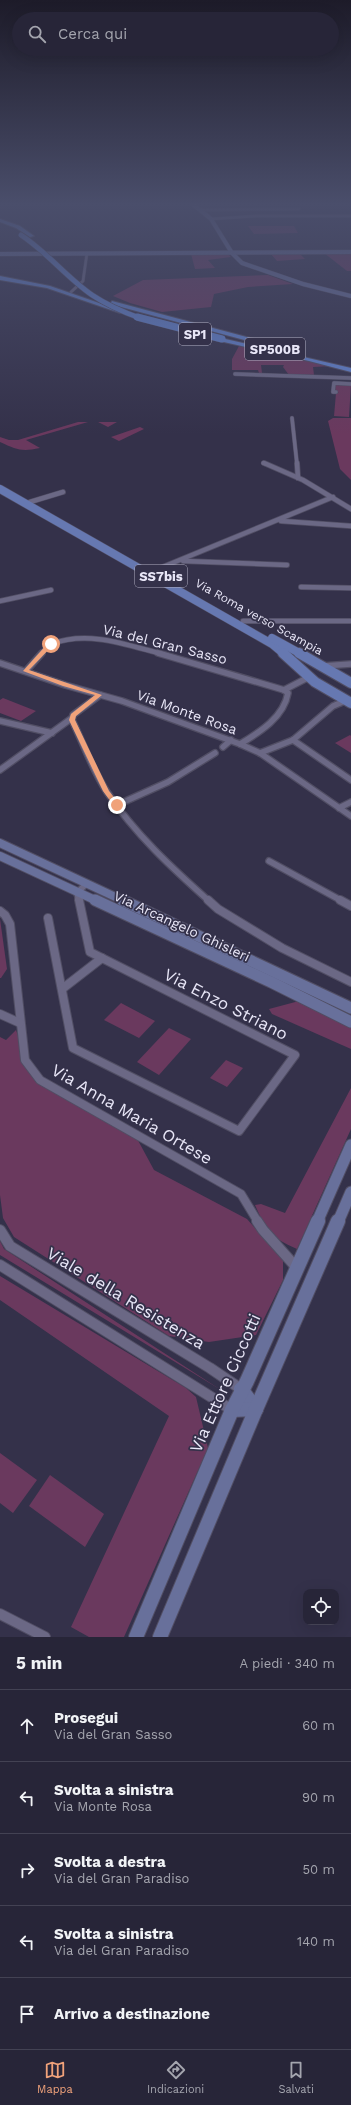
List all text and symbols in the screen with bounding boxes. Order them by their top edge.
search box [12,12,339,56]
icon: search [26,23,48,45]
text: Cerca qui [58,25,127,43]
road number: SP1 [179,323,211,345]
road number: SP500B [245,338,305,360]
road number: SS7bis [135,565,187,587]
street label: Via Roma verso Scampia [193,576,325,658]
street label: Via del Gran Sasso [101,621,229,667]
route start [42,635,60,653]
street label: Via Monte Rosa [135,686,239,738]
route end [108,796,126,814]
street label: Via Arcangelo Ghisleri [111,887,253,965]
street label: Via Enzo Striano [161,964,291,1044]
street label: Via Anna Maria Ortese [48,1060,216,1168]
street label: Viale della Resistenza [43,1243,209,1353]
street label: Via Ettore Ciccotti [185,1311,265,1455]
map controls [303,1589,339,1625]
button: locate [303,1589,339,1625]
text: 5 min [16,1653,62,1673]
text: A piedi · 340 m [240,1656,335,1671]
text: Prosegui [54,1709,118,1727]
icon: ahead [16,1715,38,1737]
text: 60 m [302,1718,335,1733]
text: Via del Gran Sasso [54,1727,172,1742]
text: Svolta a sinistra [54,1781,174,1799]
icon: left [16,1787,38,1809]
text: 90 m [302,1790,335,1805]
text: Via Monte Rosa [54,1799,152,1814]
text: Svolta a destra [54,1853,166,1871]
icon: right [16,1859,38,1881]
text: 50 m [303,1862,335,1877]
text: Via del Gran Paradiso [54,1871,189,1886]
text: Svolta a sinistra [54,1925,174,1943]
icon: left [16,1931,38,1953]
text: 140 m [297,1934,335,1949]
text: Via del Gran Paradiso [54,1943,189,1958]
icon: arrive [16,2003,38,2025]
text: Arrivo a destinazione [54,2005,210,2023]
tab: Mappa [37,2059,73,2096]
tab: Indicazioni [147,2059,204,2096]
tab: Salvati [278,2059,314,2096]

